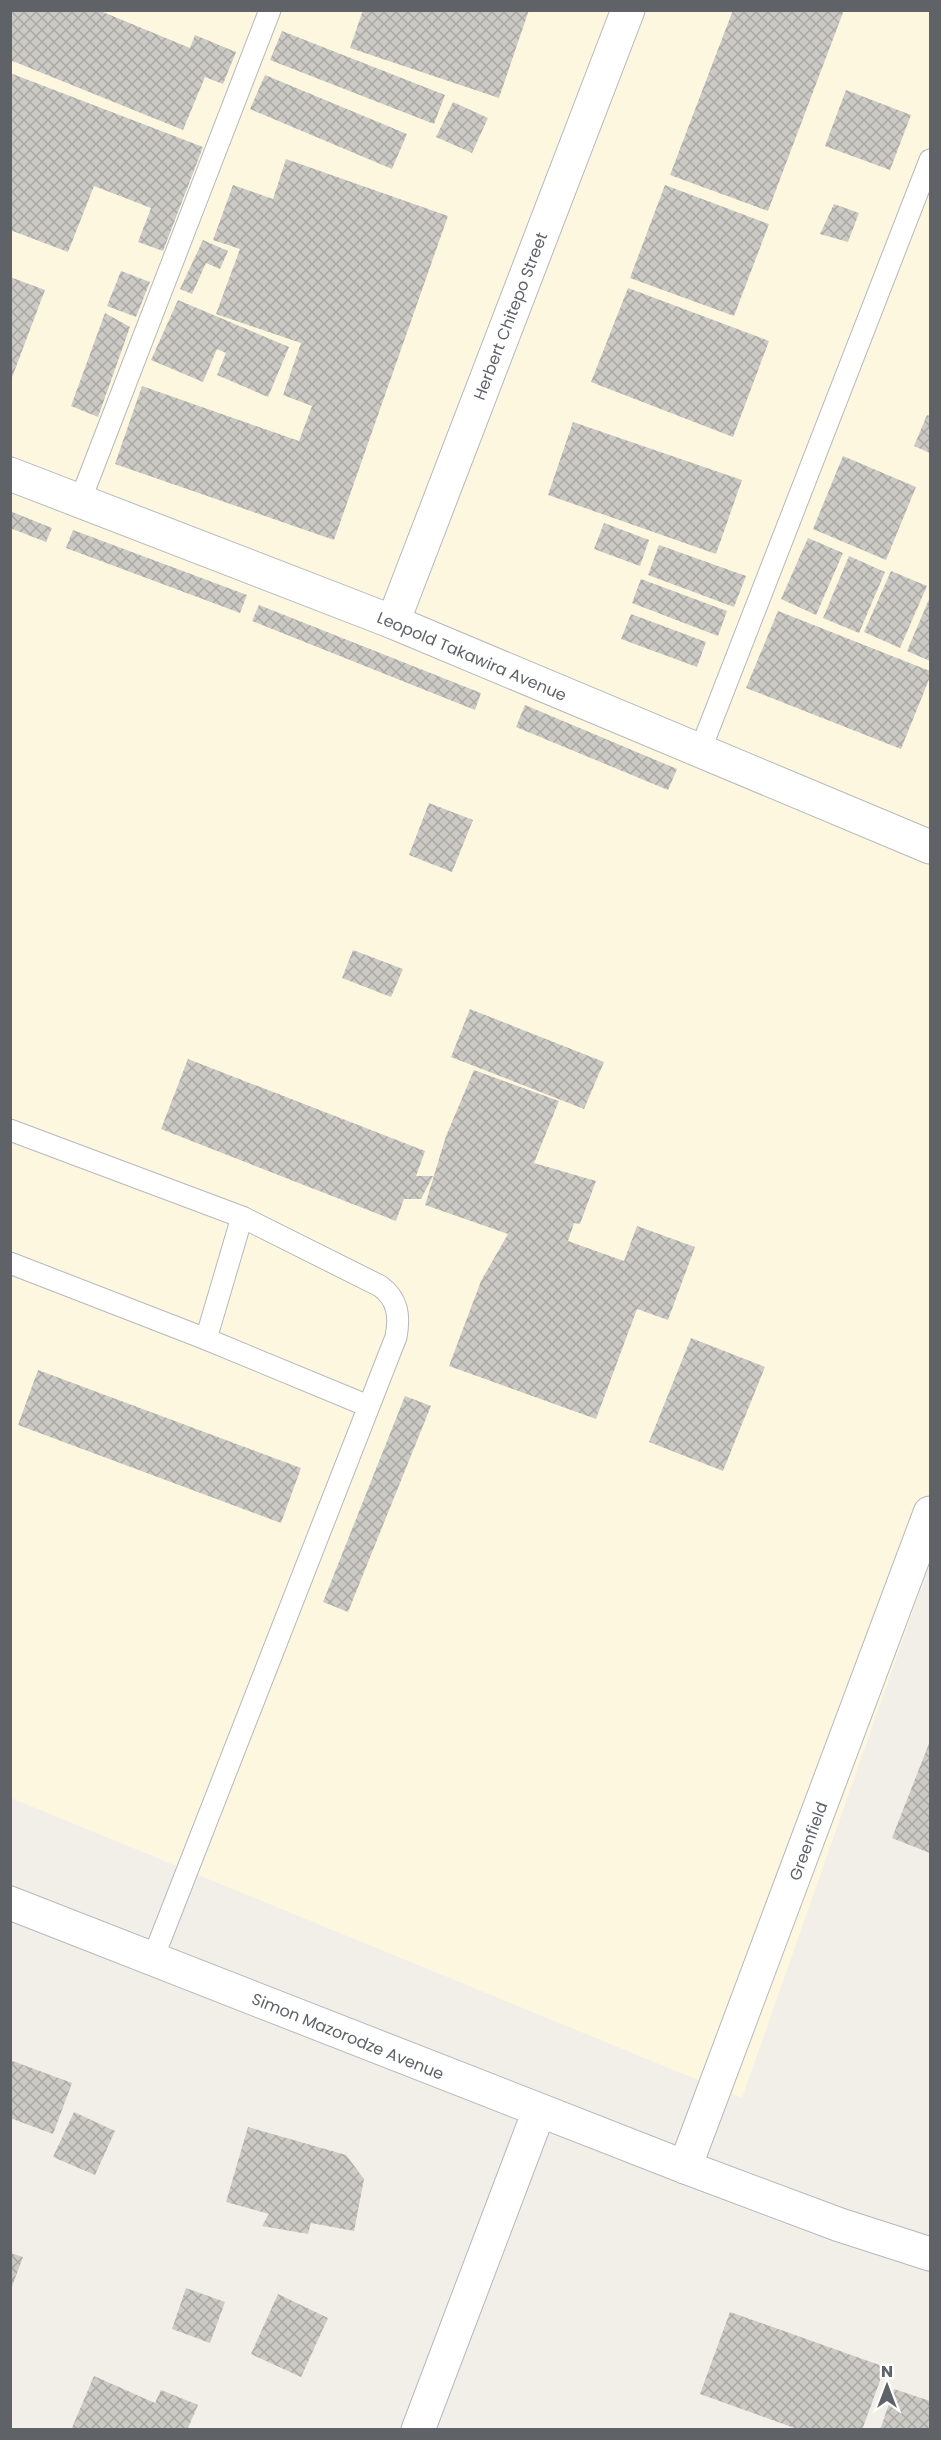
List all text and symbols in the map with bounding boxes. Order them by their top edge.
street label: Herbert Chitepo Street [468,229,553,403]
street label: Leopold Takawira Avenue [373,606,570,707]
street label: Greenfield [784,1799,833,1884]
street label: Simon Mazorodze Avenue [248,1987,447,2086]
north arrow [857,2356,917,2416]
text: N [881,2360,893,2383]

